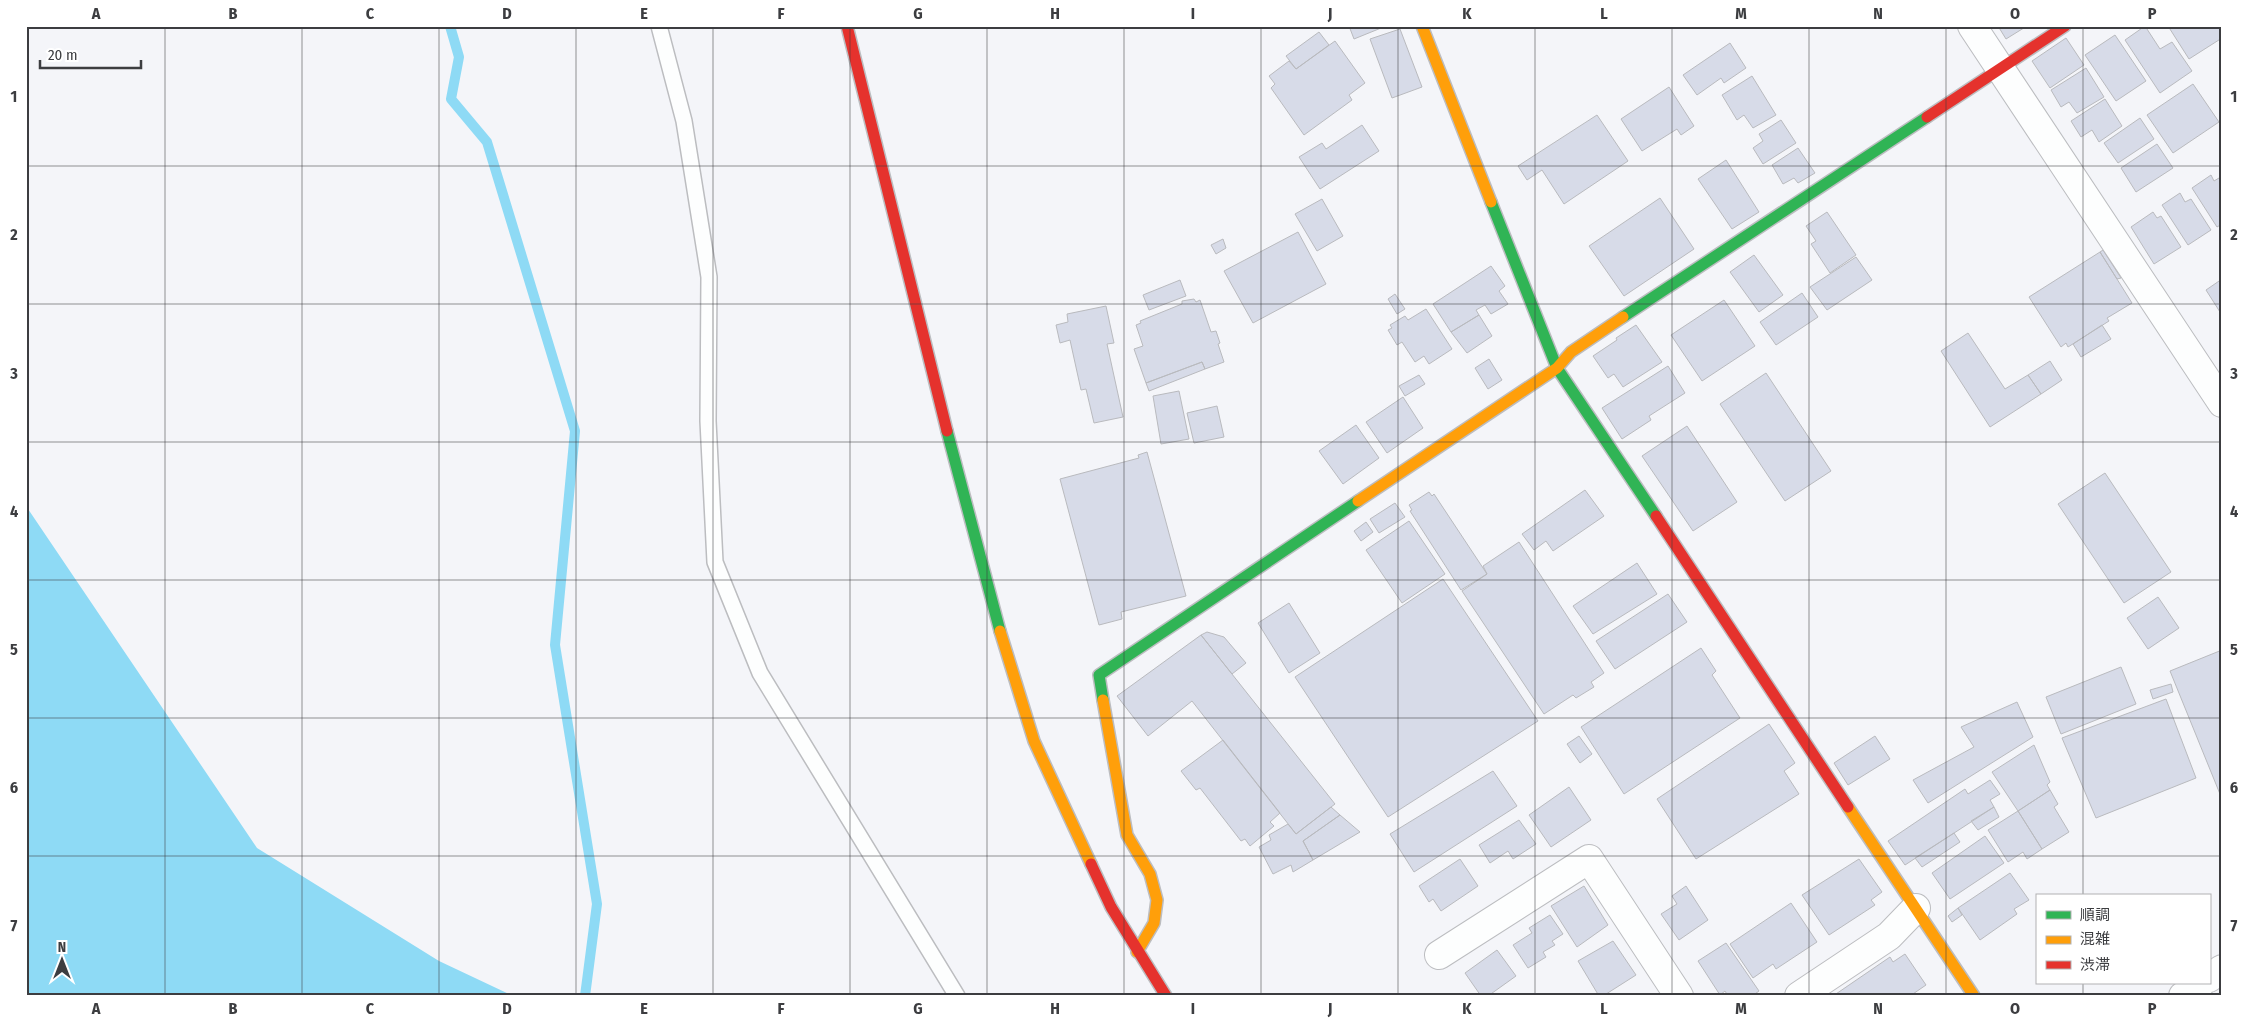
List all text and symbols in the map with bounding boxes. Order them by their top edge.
text: A [91,4,101,23]
text: B [229,4,238,23]
text: C [366,4,375,23]
text: D [502,4,512,23]
text: E [640,4,648,23]
text: F [777,4,785,23]
text: G [913,4,923,23]
text: H [1050,4,1060,23]
text: I [1191,4,1195,23]
text: J [1327,4,1332,23]
text: K [1462,4,1472,23]
text: L [1600,4,1608,23]
text: M [1735,4,1747,23]
text: N [1873,4,1883,23]
text: O [2010,4,2020,23]
text: P [2148,4,2157,23]
scale bar [40,38,141,70]
text: 20 m [48,46,78,64]
text: 1 [11,87,17,106]
text: 1 [2231,87,2237,106]
text: 2 [9,225,18,244]
text: 2 [2229,225,2238,244]
text: 3 [9,364,18,383]
text: 3 [2229,364,2238,383]
text: 4 [10,502,18,521]
text: 4 [2230,502,2238,521]
text: 5 [10,640,18,659]
text: 5 [2230,640,2238,659]
text: 6 [10,778,18,797]
text: 6 [2230,778,2238,797]
legend [2036,894,2210,984]
text: 順調 [2080,906,2110,924]
text: 7 [11,916,18,935]
text: 7 [2231,916,2238,935]
text: 混雑 [2080,930,2110,948]
north arrow [38,934,88,984]
text: N [58,939,66,956]
text: 渋滞 [2080,956,2110,974]
text: A [91,999,101,1018]
text: B [229,999,238,1018]
text: C [366,999,375,1018]
text: D [502,999,512,1018]
text: E [640,999,648,1018]
text: F [777,999,785,1018]
text: G [913,999,923,1018]
text: H [1050,999,1060,1018]
text: I [1191,999,1195,1018]
text: J [1327,999,1332,1018]
text: K [1462,999,1472,1018]
text: L [1600,999,1608,1018]
text: M [1735,999,1747,1018]
text: N [1873,999,1883,1018]
text: O [2010,999,2020,1018]
text: P [2148,999,2157,1018]

